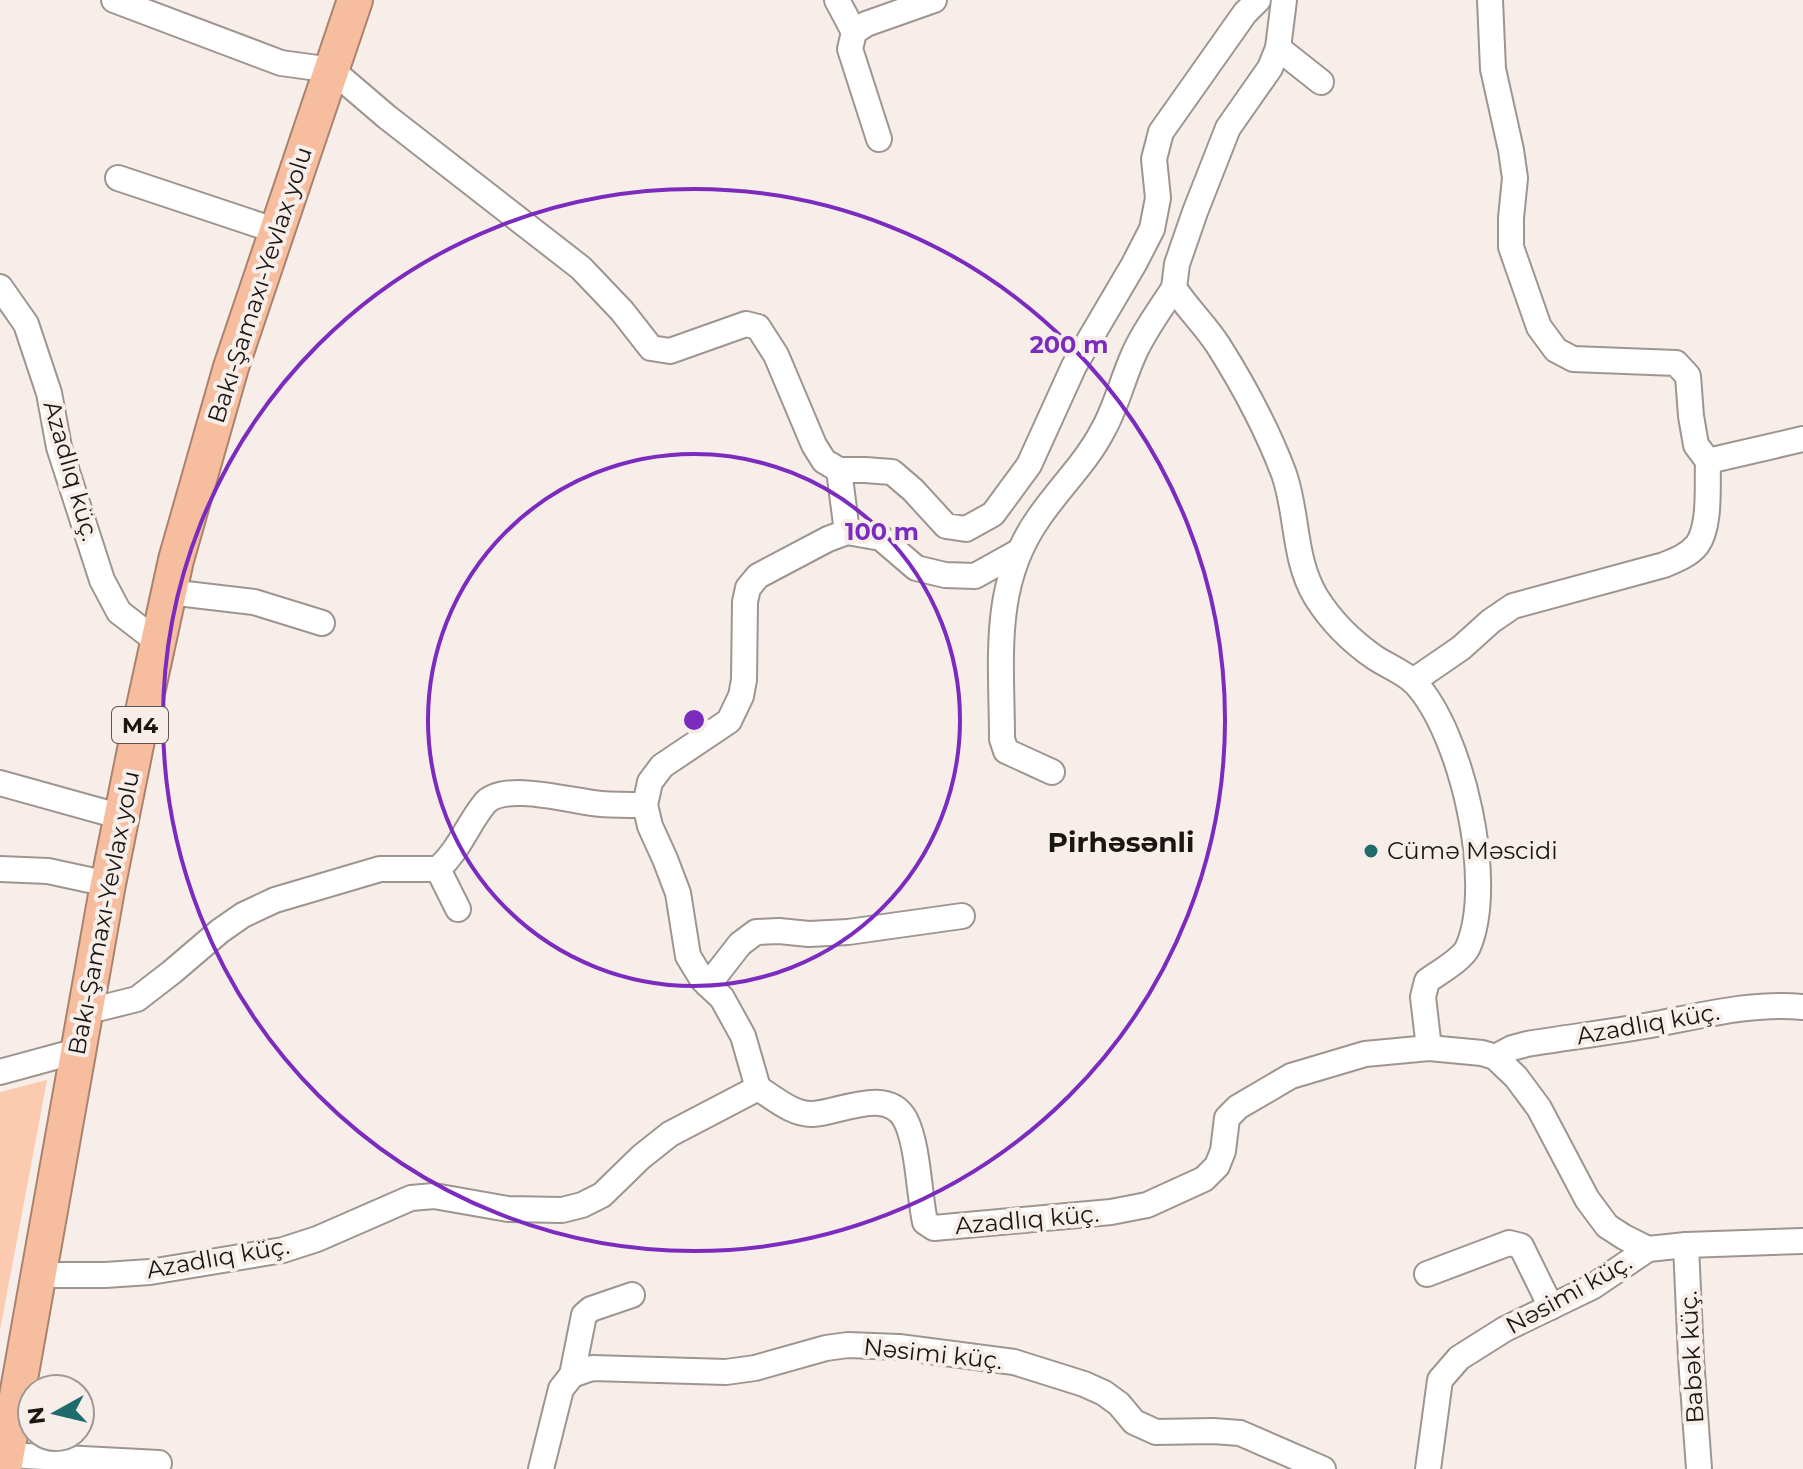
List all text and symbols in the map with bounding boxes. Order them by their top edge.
street label: Bakı-Şamaxı-Yevlax yolu [201,143,318,427]
text: 200 m [1030,330,1108,359]
street label: Azadlıq küç. [38,397,105,544]
text: 100 m [845,517,919,546]
centre of rings [680,706,708,734]
road number: M4 [112,707,168,743]
street label: Bakı-Şamaxı-Yevlax yolu [62,768,145,1057]
district label: Pirhəsənli [1048,825,1194,859]
place label: Cümə Məscidi [1387,836,1558,865]
marker: Cümə Məscidi [1362,842,1380,860]
street label: Azadlıq küç. [1574,997,1722,1050]
street label: Azadlıq küç. [954,1199,1100,1240]
street label: Azadlıq küç. [144,1231,292,1284]
street label: Nəsimi küç. [1501,1247,1637,1340]
street label: Babək küç. [1674,1290,1709,1424]
street label: Nəsimi küç. [862,1332,1004,1375]
north arrow [16,1373,96,1453]
text: N [22,1405,51,1426]

